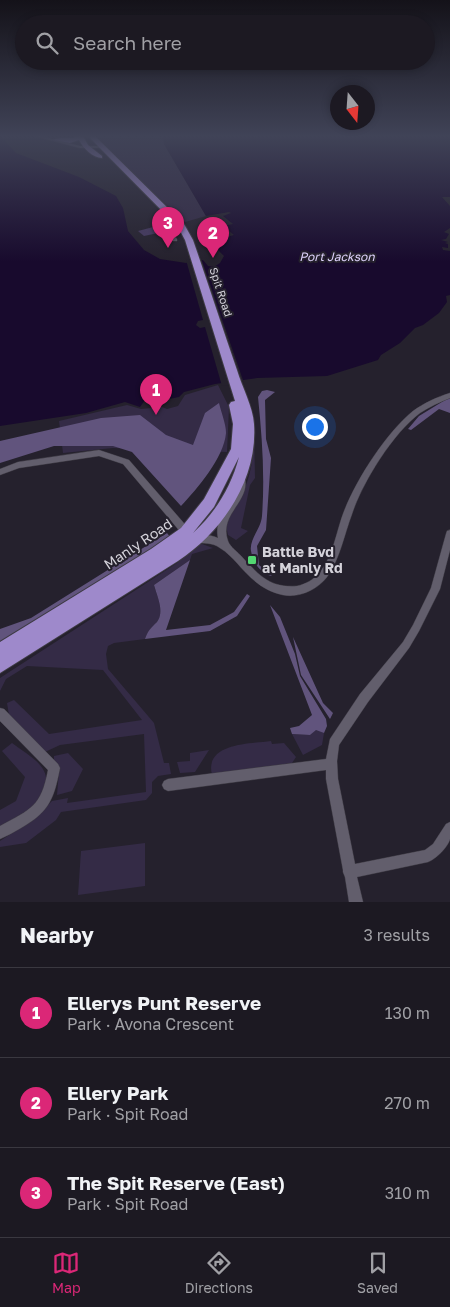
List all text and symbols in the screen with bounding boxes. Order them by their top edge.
search box [15,15,435,70]
icon: search [33,29,61,57]
text: Search here [73,31,182,54]
north arrow [330,85,375,130]
pin: 3 [152,207,184,248]
pin: 2 [197,217,229,258]
water label: Port Jackson [299,249,375,264]
street label: Spit Road [207,266,236,318]
pin: 1 [140,374,172,415]
your location [302,414,328,440]
street label: Manly Road [100,515,175,573]
place label: Battle Bvd at Manly Rd [262,543,343,576]
marker: Battle Bvd at Manly Rd [246,554,258,566]
text: Nearby [20,922,94,948]
text: 3 results [363,925,430,945]
text: Ellerys Punt Reserve [67,991,261,1014]
text: 1 [32,1003,40,1023]
text: 130 m [385,1003,430,1023]
text: Park · Avona Crescent [67,1014,234,1034]
text: Ellery Park [67,1081,169,1104]
text: 2 [31,1093,41,1113]
text: 270 m [384,1093,430,1113]
text: Park · Spit Road [67,1104,188,1124]
text: The Spit Reserve (East) [67,1171,285,1194]
text: 3 [31,1183,41,1203]
text: 310 m [385,1183,430,1203]
text: Park · Spit Road [67,1194,188,1214]
tab: Map [52,1249,81,1296]
tab: Directions [185,1249,253,1296]
tab: Saved [357,1249,398,1296]

